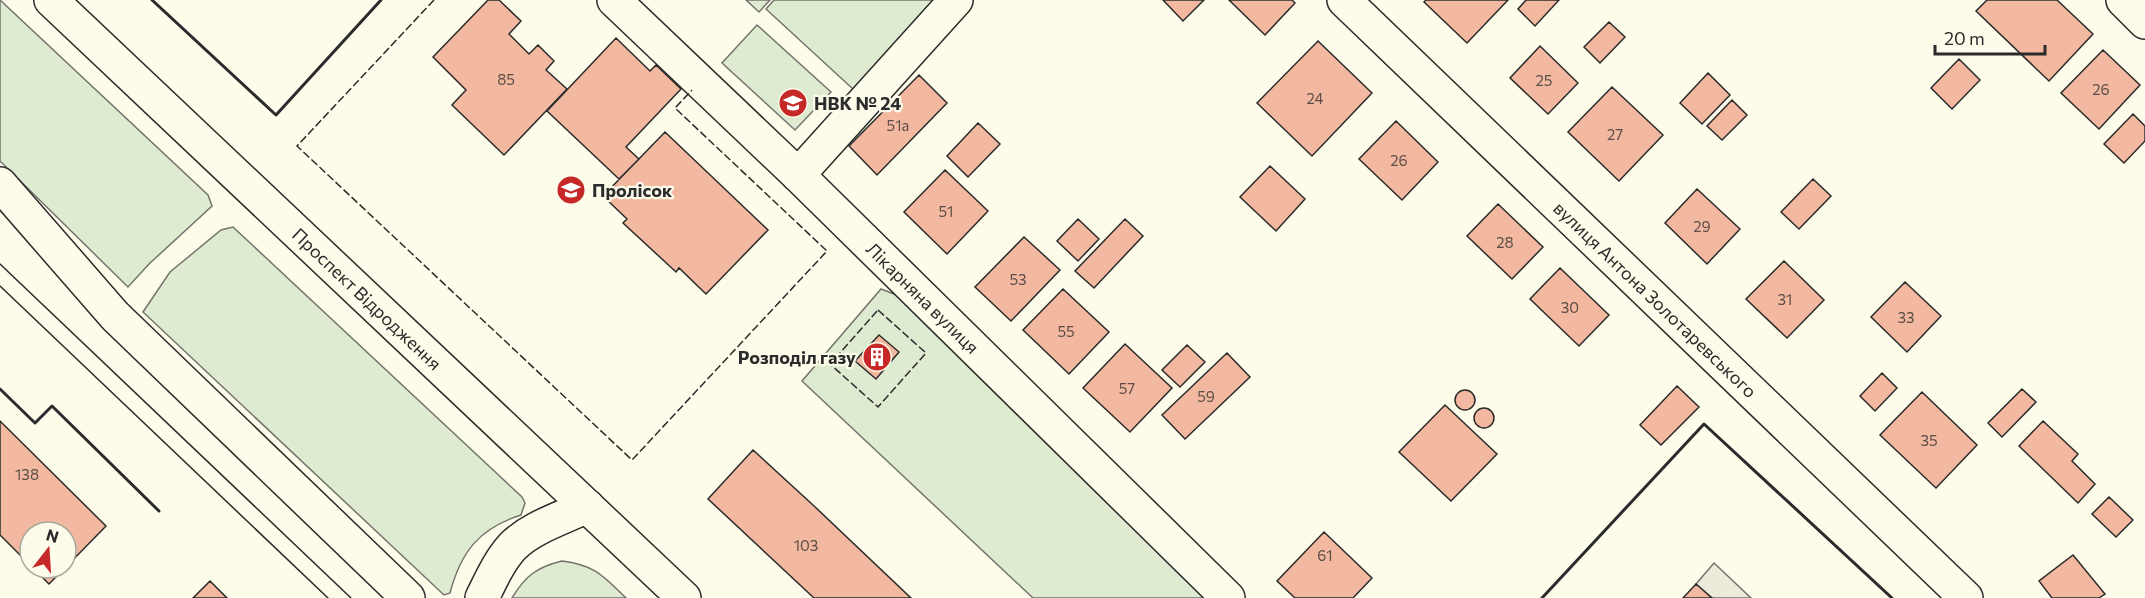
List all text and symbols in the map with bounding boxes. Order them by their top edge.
scale bar [1935,18,2044,56]
text: 20 m [1944,27,1985,49]
house number: 85 [497,70,515,88]
house number: 25 [1536,71,1552,89]
house number: 26 [2092,80,2110,98]
school or university icon: НВК № 24 [777,87,809,119]
house number: 24 [1306,89,1324,107]
place label: НВК № 24 [814,92,901,114]
house number: 51а [887,116,909,134]
house number: 27 [1607,125,1623,143]
house number: 26 [1390,151,1408,169]
school or university icon: Пролісок [555,174,587,206]
place label: Пролісок [592,179,673,201]
street label: вулиця Антона Золотаревського [1549,197,1762,402]
house number: 51 [938,202,954,220]
house number: 29 [1693,217,1711,235]
street label: Проспект Відродження [288,223,446,374]
house number: 28 [1496,233,1514,251]
street label: Лікарняна вулиця [862,238,984,358]
house number: 53 [1009,270,1027,288]
house number: 31 [1778,290,1792,308]
house number: 30 [1561,298,1579,316]
house number: 33 [1897,308,1915,326]
house number: 55 [1057,322,1075,340]
building icon: Розподіл газу [861,341,893,373]
place label: Розподіл газу [738,346,856,368]
house number: 57 [1119,379,1135,397]
house number: 59 [1197,387,1215,405]
house number: 35 [1920,431,1938,449]
house number: 138 [15,465,39,483]
north arrow [18,520,78,580]
text: N [44,524,61,546]
house number: 103 [794,536,818,554]
house number: 61 [1317,546,1333,564]

